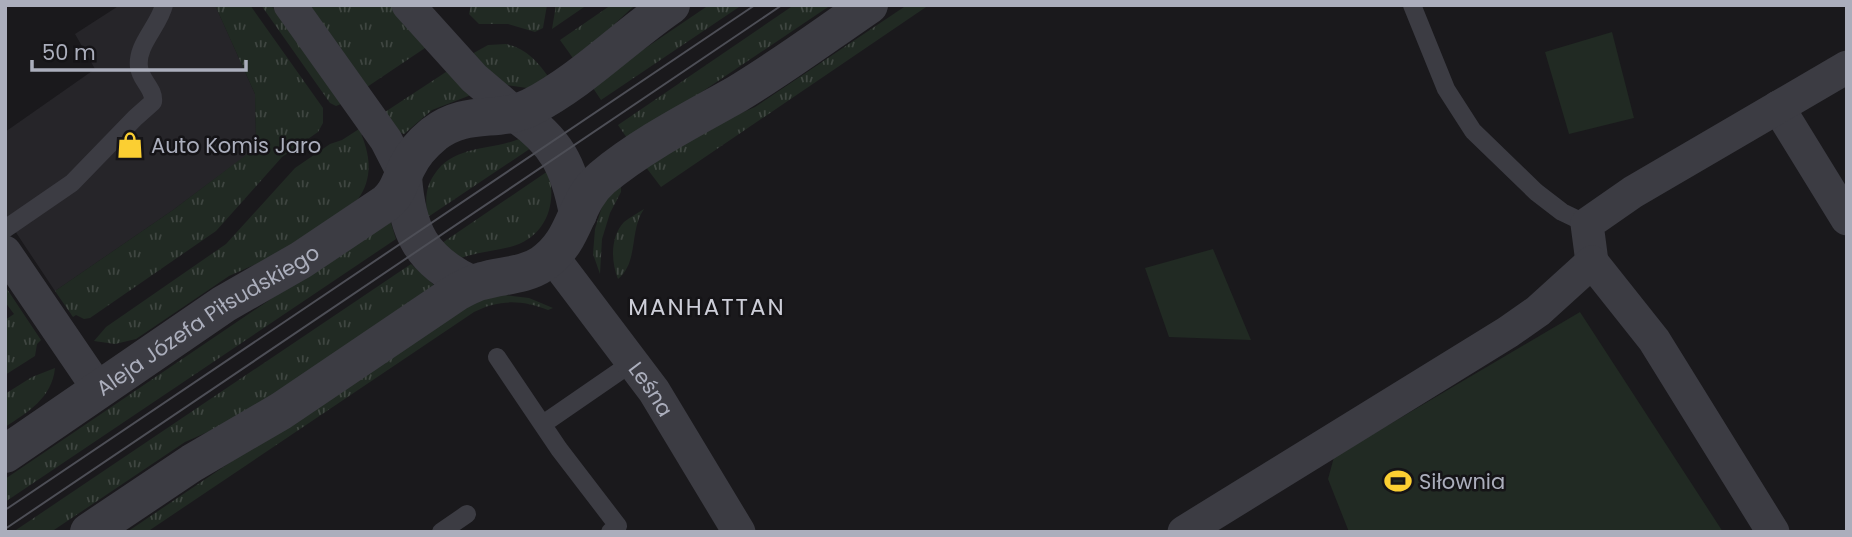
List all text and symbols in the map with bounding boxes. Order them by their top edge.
scale bar [32,28,245,72]
text: 50 m [42,38,96,67]
shop icon: Auto Komis Jaro [115,130,145,160]
place label: Auto Komis Jaro [151,131,321,160]
street label: Aleja Józefa Piłsudskiego [90,237,325,402]
district label: MANHATTAN [628,291,786,323]
street label: Leśna [622,355,680,422]
sports icon: Siłownia [1383,466,1413,496]
place label: Siłownia [1419,467,1505,496]

